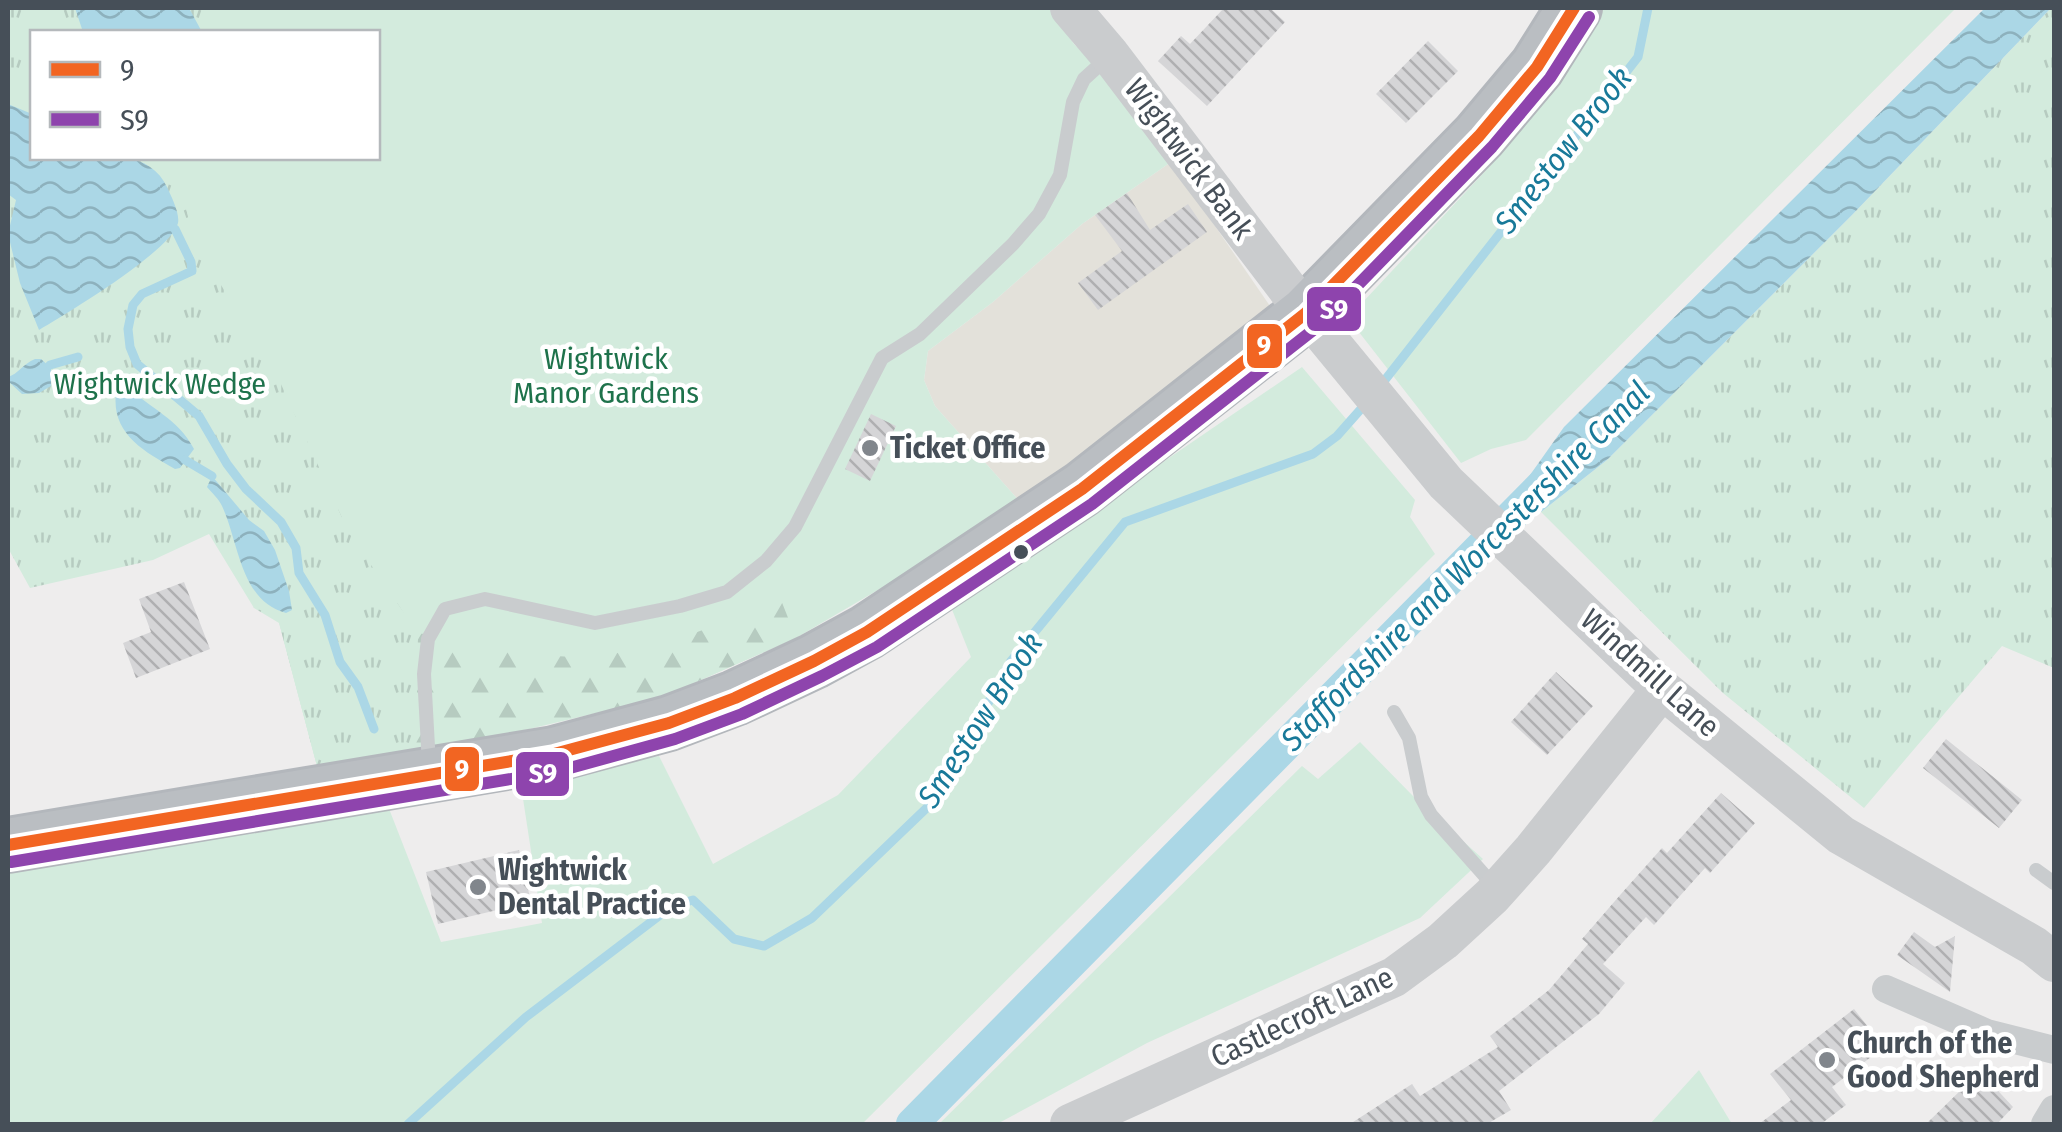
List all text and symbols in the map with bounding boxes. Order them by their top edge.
legend [30,30,380,160]
text: 9 [120,52,135,88]
water label: Smestow Brook [1486,59,1640,242]
street label: Wightwick Bank [1117,72,1261,246]
text: S9 [120,102,149,138]
line badge: S9 [1305,285,1363,333]
text: S9 [1320,293,1348,326]
line badge: 9 [1245,322,1284,370]
text: 9 [1257,329,1271,362]
park label: Wightwick Manor Gardens [513,341,699,411]
park label: Wightwick Wedge [54,366,266,402]
water label: Staffordshire and Worcestershire Canal [1272,374,1657,759]
place label: Ticket Office [890,430,1045,466]
marker: Ticket Office [859,437,881,459]
unlabelled marker [1011,542,1031,562]
street label: Windmill Lane [1573,601,1727,745]
water label: Smestow Brook [909,625,1051,815]
line badge: 9 [443,745,481,793]
line badge: S9 [514,750,571,798]
text: 9 [455,753,469,786]
text: S9 [529,757,557,790]
place label: Wightwick Dental Practice [498,852,686,922]
marker: Wightwick Dental Practice [467,876,489,898]
street label: Castlecroft Lane [1205,959,1399,1075]
place label: Church of the Good Shepherd [1847,1025,2040,1095]
marker: Church of the Good Shepherd [1816,1049,1838,1071]

